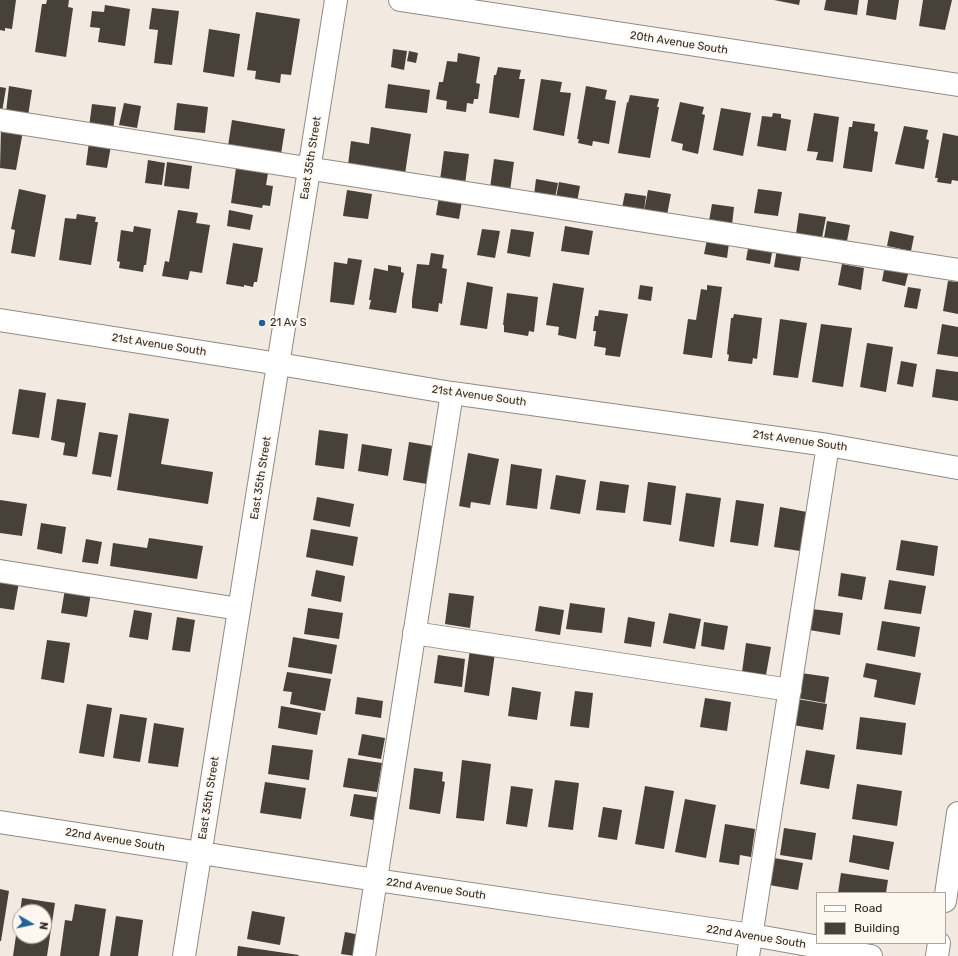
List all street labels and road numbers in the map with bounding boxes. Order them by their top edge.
street label: 20th Avenue South [629,29,729,57]
street label: East 35th Street [298,115,324,201]
street label: 21st Avenue South [111,331,207,359]
street label: 21st Avenue South [431,383,527,409]
street label: 21st Avenue South [752,428,848,454]
street label: East 35th Street [248,435,274,521]
street label: East 35th Street [196,755,222,841]
street label: 22nd Avenue South [64,826,166,854]
street label: 22nd Avenue South [385,875,487,903]
street label: 22nd Avenue South [705,923,807,951]

